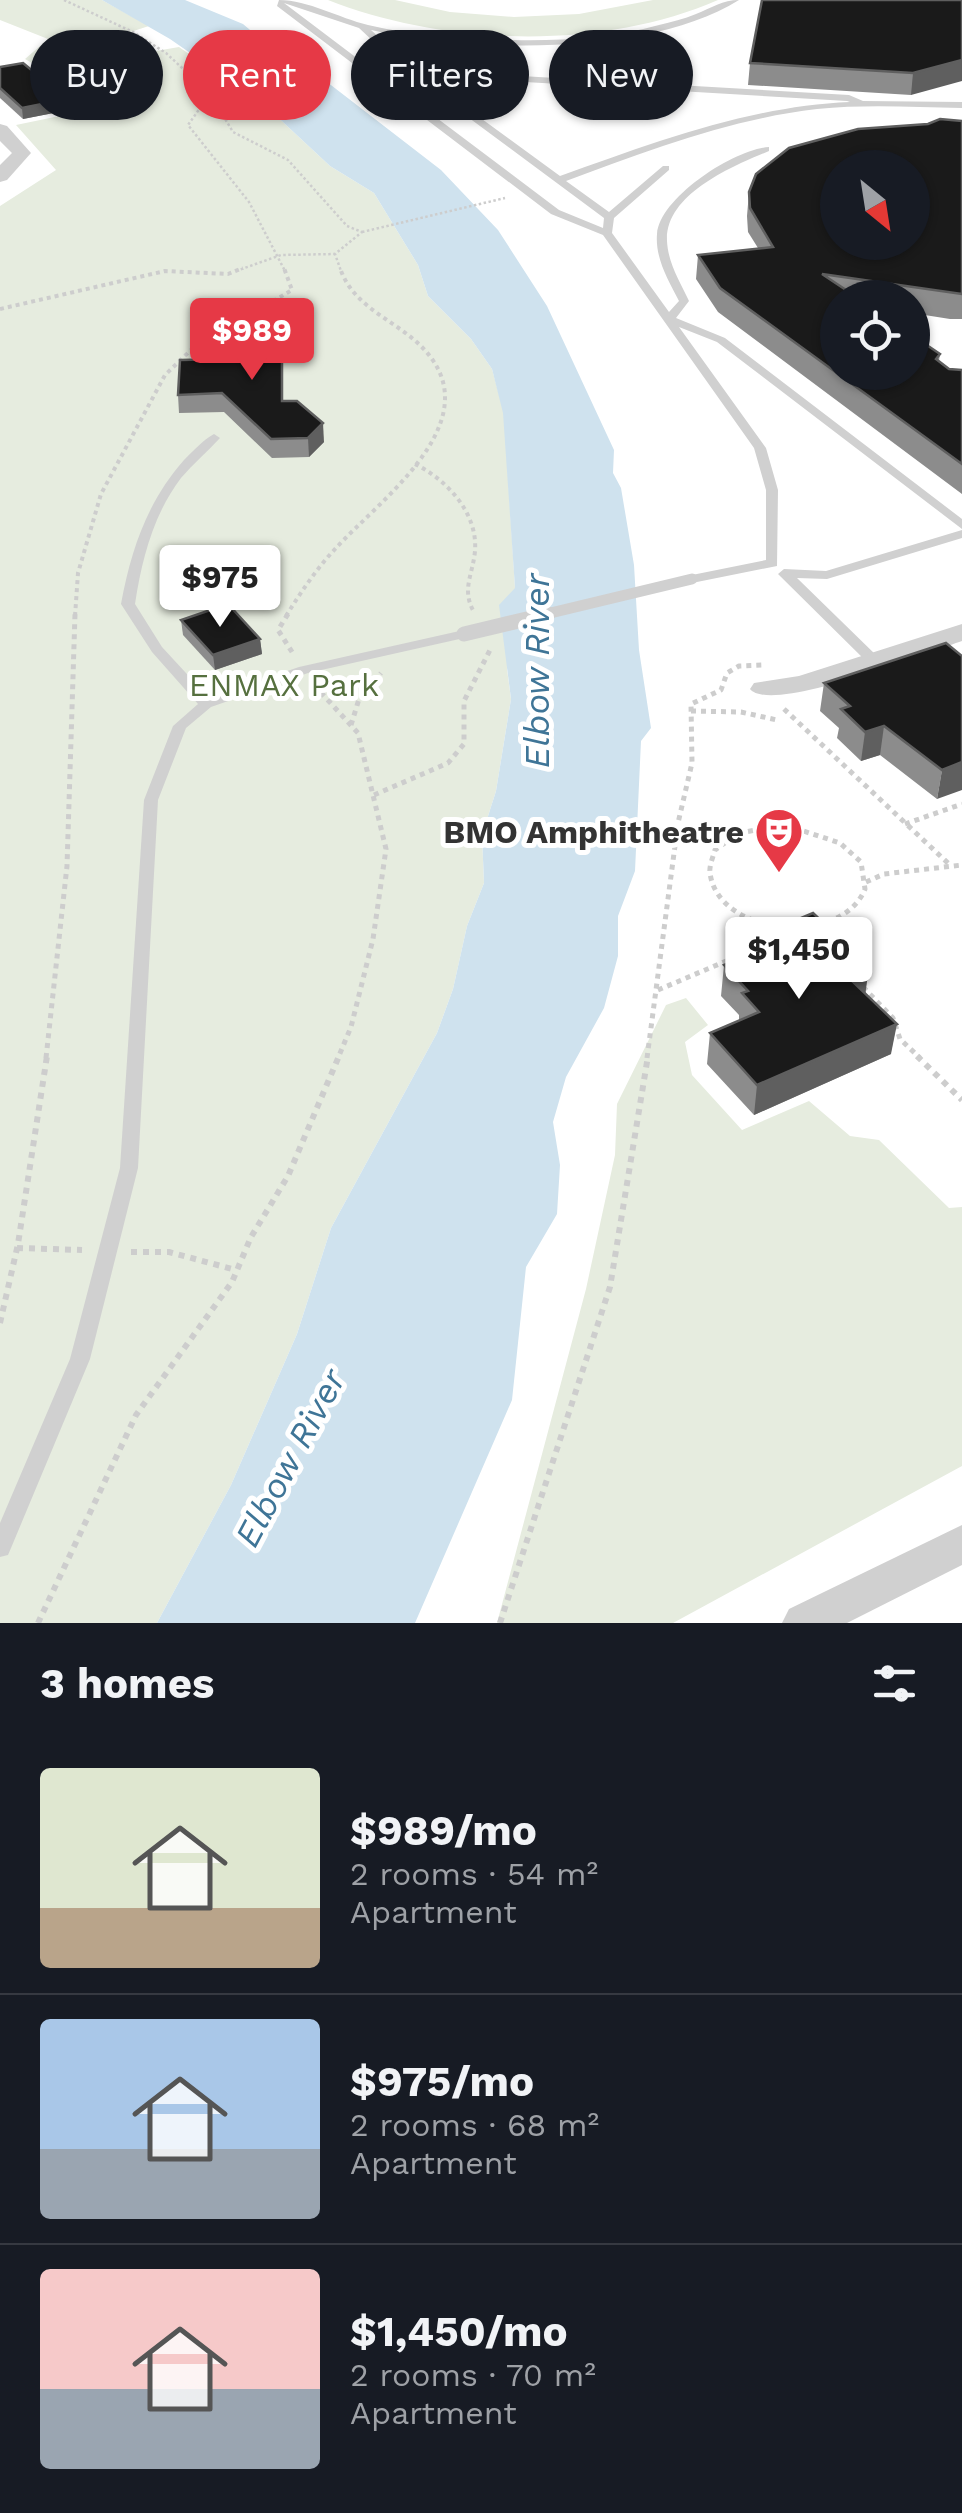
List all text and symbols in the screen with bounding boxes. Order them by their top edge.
chip: Buy [30,30,163,120]
chip: Rent [183,30,331,120]
chip: Filters [351,30,529,120]
chip: New [549,30,693,120]
north arrow [820,150,930,260]
map controls [820,150,930,390]
button: locate [820,280,930,390]
pin: $989 [193,298,311,383]
text: $989 [212,311,292,349]
pin: $975 [161,545,279,630]
text: $975 [181,558,259,596]
water label: Elbow River [516,572,558,769]
park label: ENMAX Park [189,666,379,704]
theatre icon: BMO Amphitheatre [753,806,805,874]
place label: BMO Amphitheatre [443,813,744,851]
pin: $1,450 [718,917,880,1002]
text: $1,450 [747,930,851,968]
water label: Elbow River [226,1361,355,1554]
icon: filters [867,1656,922,1711]
text: 3 homes [40,1659,214,1708]
text: $989/mo [350,1806,537,1855]
icon: home [120,1808,240,1928]
text: 2 rooms · 54 m² [350,1855,598,1893]
text: Apartment [350,1893,517,1931]
text: $975/mo [350,2057,534,2106]
icon: home [120,2059,240,2179]
text: 2 rooms · 68 m² [350,2106,599,2144]
text: Apartment [350,2144,517,2182]
text: $1,450/mo [350,2307,568,2356]
icon: home [120,2309,240,2429]
text: 2 rooms · 70 m² [350,2356,596,2394]
text: Apartment [350,2394,517,2432]

